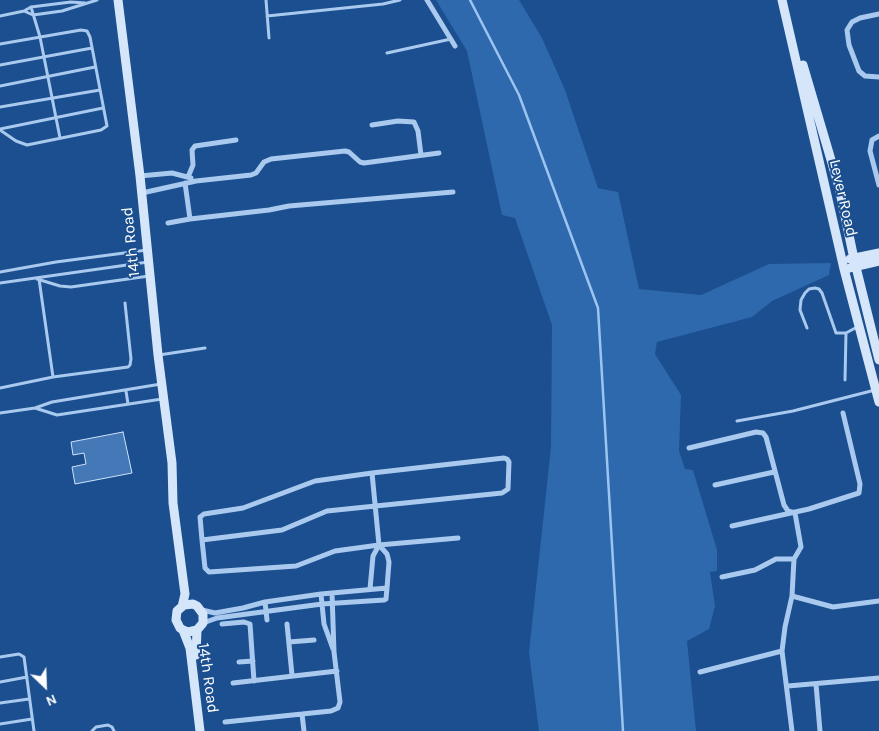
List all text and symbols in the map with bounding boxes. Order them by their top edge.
street label: Lever Road [825,158,861,238]
street label: 14th Road [118,206,144,278]
street label: 14th Road [194,642,222,714]
north arrow [20,661,70,711]
text: N [43,690,59,710]

